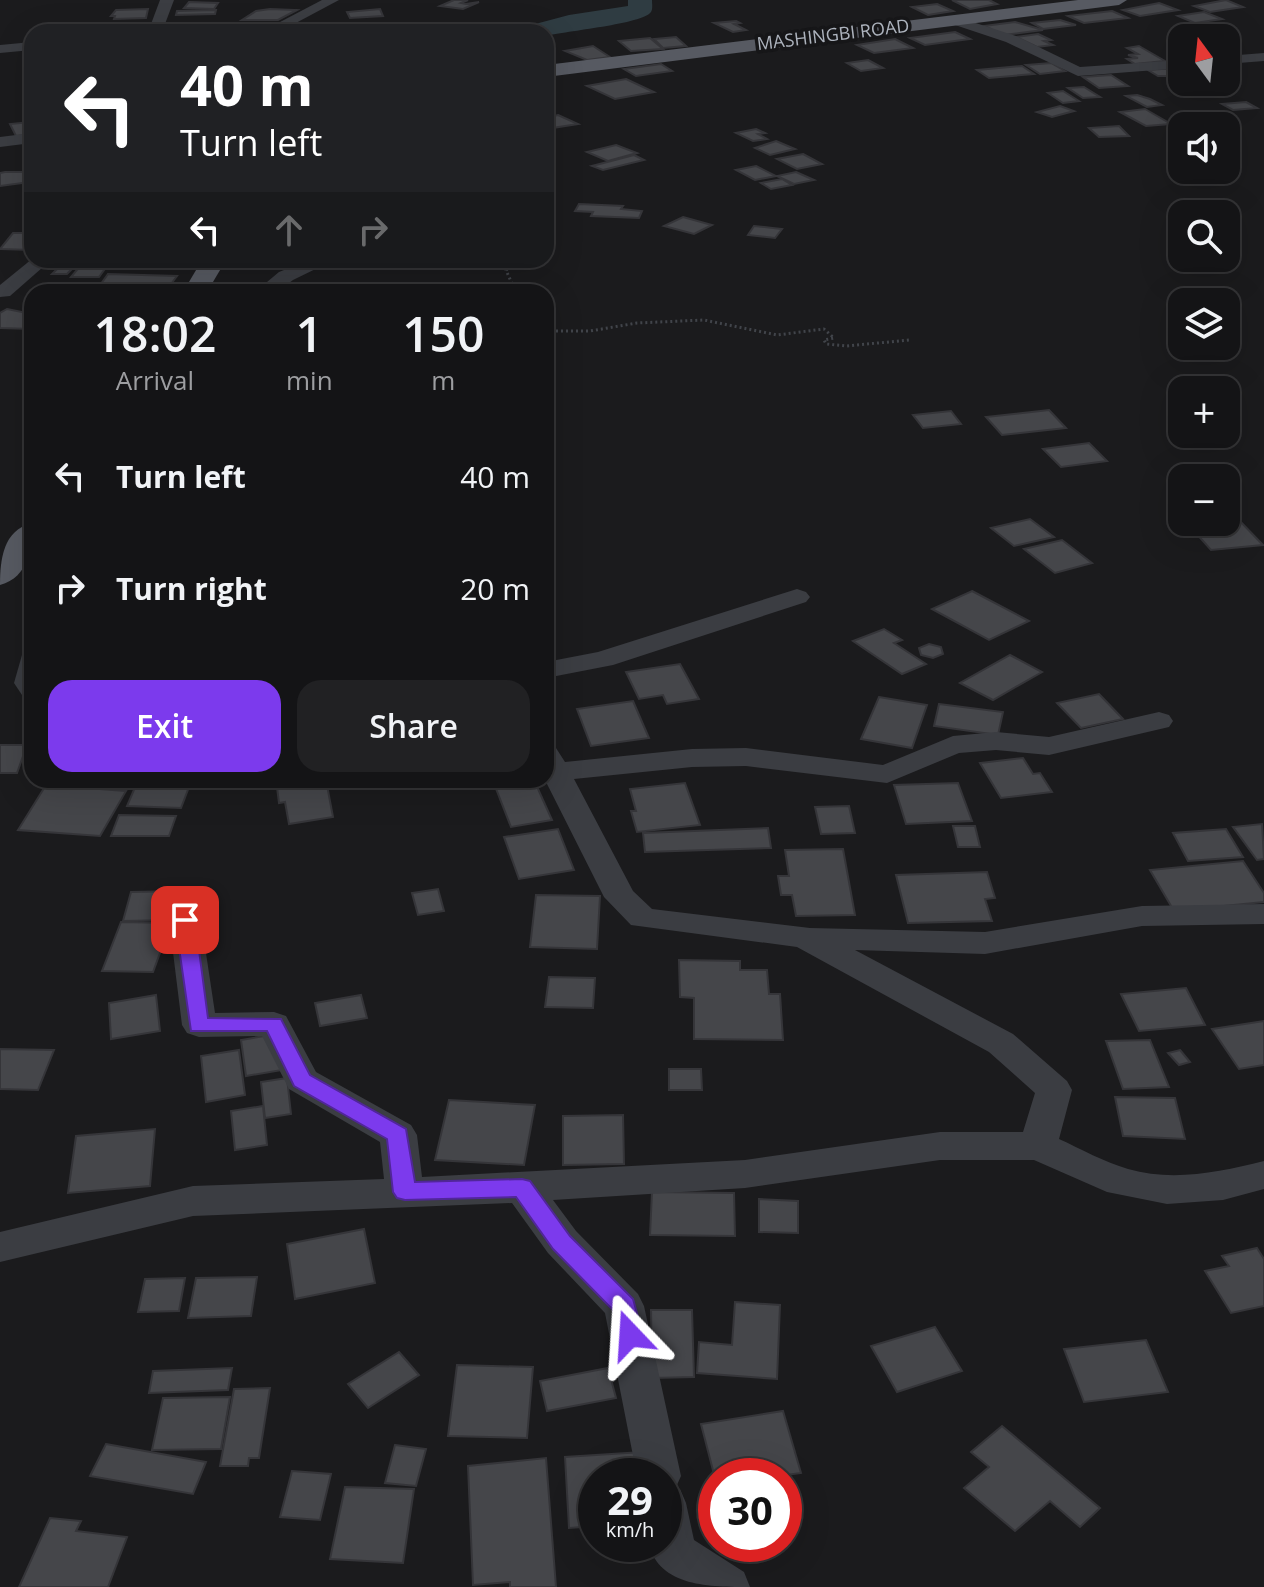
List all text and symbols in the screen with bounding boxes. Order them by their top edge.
street label: MASHINGBI ROAD [755,13,911,55]
north arrow [1168,24,1240,96]
map controls [1168,24,1240,536]
text: 40 m [180,46,314,122]
icon: left [48,56,152,160]
button: sound [1168,112,1240,184]
text: Turn left [180,118,322,167]
button: search [1168,200,1240,272]
icon: left [183,208,227,252]
icon: ahead [267,208,311,252]
icon: right [351,208,395,252]
button: layers [1168,288,1240,360]
text: 18:02 [94,301,216,366]
text: 1 [296,301,323,366]
text: 150 [402,301,484,366]
text: Arrival [116,362,194,398]
text: min [286,362,333,398]
text: m [431,362,455,398]
button: + [1168,376,1240,448]
icon: left [48,454,92,498]
text: Turn left [116,456,246,497]
text: 40 m [460,456,530,497]
button: − [1168,464,1240,536]
icon: right [48,566,92,610]
text: Turn right [116,568,267,609]
text: 20 m [460,568,530,609]
button: Exit [48,680,281,772]
button: Share [297,680,530,772]
pin [151,886,219,954]
icon: arrive [163,898,207,942]
position arrow [588,1293,672,1377]
speed limit sign: 30 [698,1458,802,1562]
text: 29 [607,1472,653,1527]
text: km/h [606,1516,654,1543]

